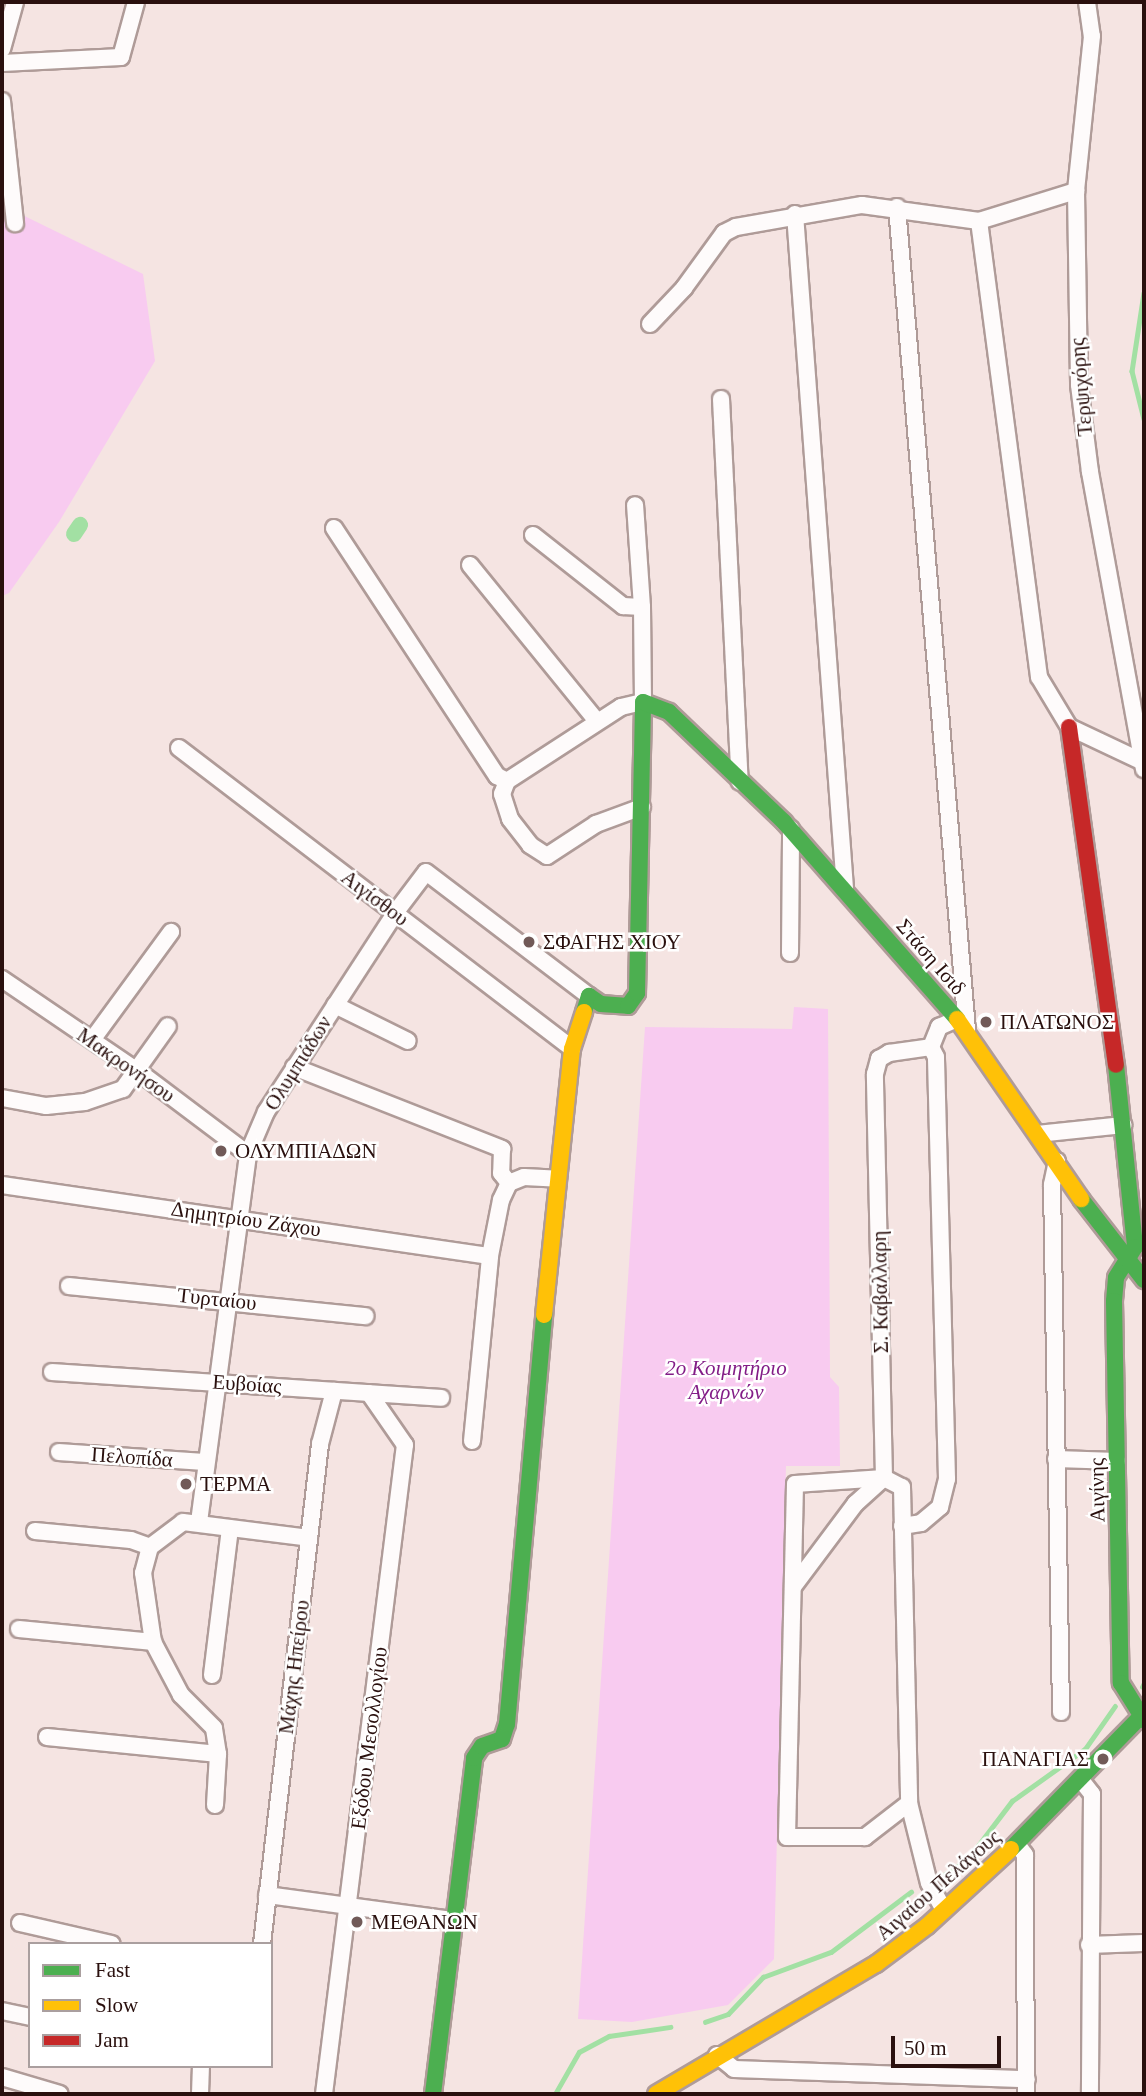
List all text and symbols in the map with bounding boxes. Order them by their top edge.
street label: Τερψιχόρης [1064,337,1098,437]
street label: Αιγίσθου [336,864,414,932]
street label: Στάση Ισιδ [891,914,971,1000]
place label: ΣΦΑΓΗΣ ΧΙΟΥ [543,929,681,955]
marker: ΣΦΑΓΗΣ ΧΙΟΥ [521,934,537,950]
place label: ΠΛΑΤΩΝΟΣ [1000,1009,1114,1035]
street label: Ολυμπιάδων [259,1011,337,1115]
marker: ΠΛΑΤΩΝΟΣ [978,1014,994,1030]
street label: Μακρονήσου [72,1022,180,1108]
place label: ΟΛΥΜΠΙΑΔΩΝ [235,1138,377,1164]
marker: ΟΛΥΜΠΙΑΔΩΝ [213,1143,229,1159]
street label: Δημητρίου Ζάχου [169,1196,323,1242]
street label: Σ. Καβαλλαρη [866,1230,894,1354]
street label: Τυρταίου [176,1282,258,1316]
park label: 2ο Κοιμητήριο Αχαρνών [665,1355,787,1405]
street label: Ευβοίας [212,1369,282,1399]
street label: Πελοπίδα [90,1442,174,1472]
street label: Αιγίνης [1084,1458,1110,1522]
place label: ΤΕΡΜΑ [200,1471,271,1497]
marker: ΤΕΡΜΑ [178,1476,194,1492]
street label: Μάχης Ηπείρου [273,1598,315,1736]
street label: Εξόδου Μεσολλογίου [345,1645,393,1831]
place label: ΠΑΝΑΓΙΑΣ [982,1746,1089,1772]
marker: ΠΑΝΑΓΙΑΣ [1095,1751,1111,1767]
street label: Αιγαίου Πελάγους [871,1824,1005,1946]
place label: ΜΕΘΑΝΩΝ [371,1909,478,1935]
marker: ΜΕΘΑΝΩΝ [349,1914,365,1930]
legend [28,1942,273,2068]
text: Fast [95,1958,130,1982]
text: Slow [95,1993,138,2017]
scale bar [894,2022,1004,2066]
text: Jam [95,2028,129,2052]
text: 50 m [904,2036,947,2060]

